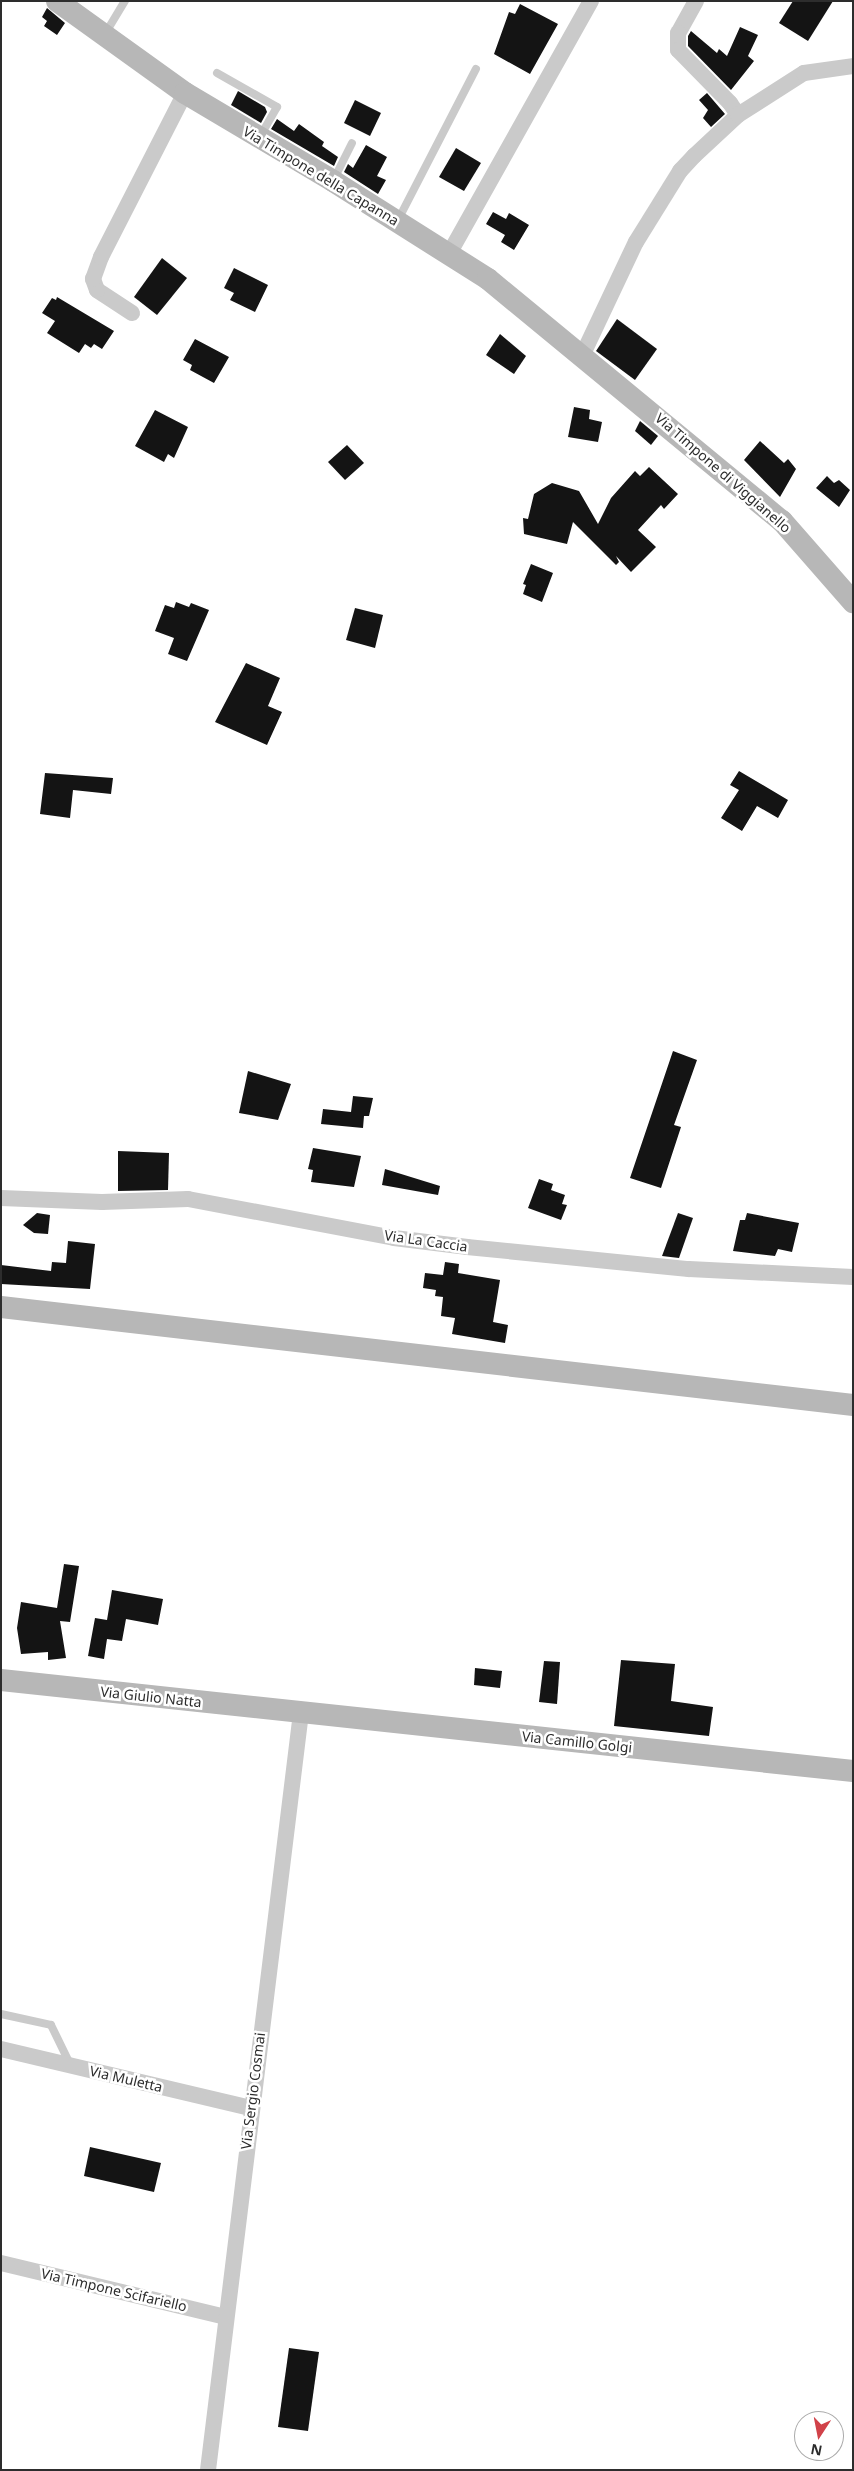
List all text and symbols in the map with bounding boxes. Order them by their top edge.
street label: Via Timpone della Capanna [240,123,402,229]
street label: Via Timpone di Viggianello [652,410,794,536]
street label: Via La Caccia [383,1227,469,1255]
street label: Via Giulio Natta [100,1683,202,1711]
street label: Via Camillo Golgi [521,1728,633,1756]
street label: Via Sergio Cosmai [237,2032,269,2150]
street label: Via Muletta [88,2062,164,2096]
street label: Via Timpone Scifariello [40,2265,188,2315]
north arrow [794,2411,844,2461]
text: N [809,2440,824,2461]

